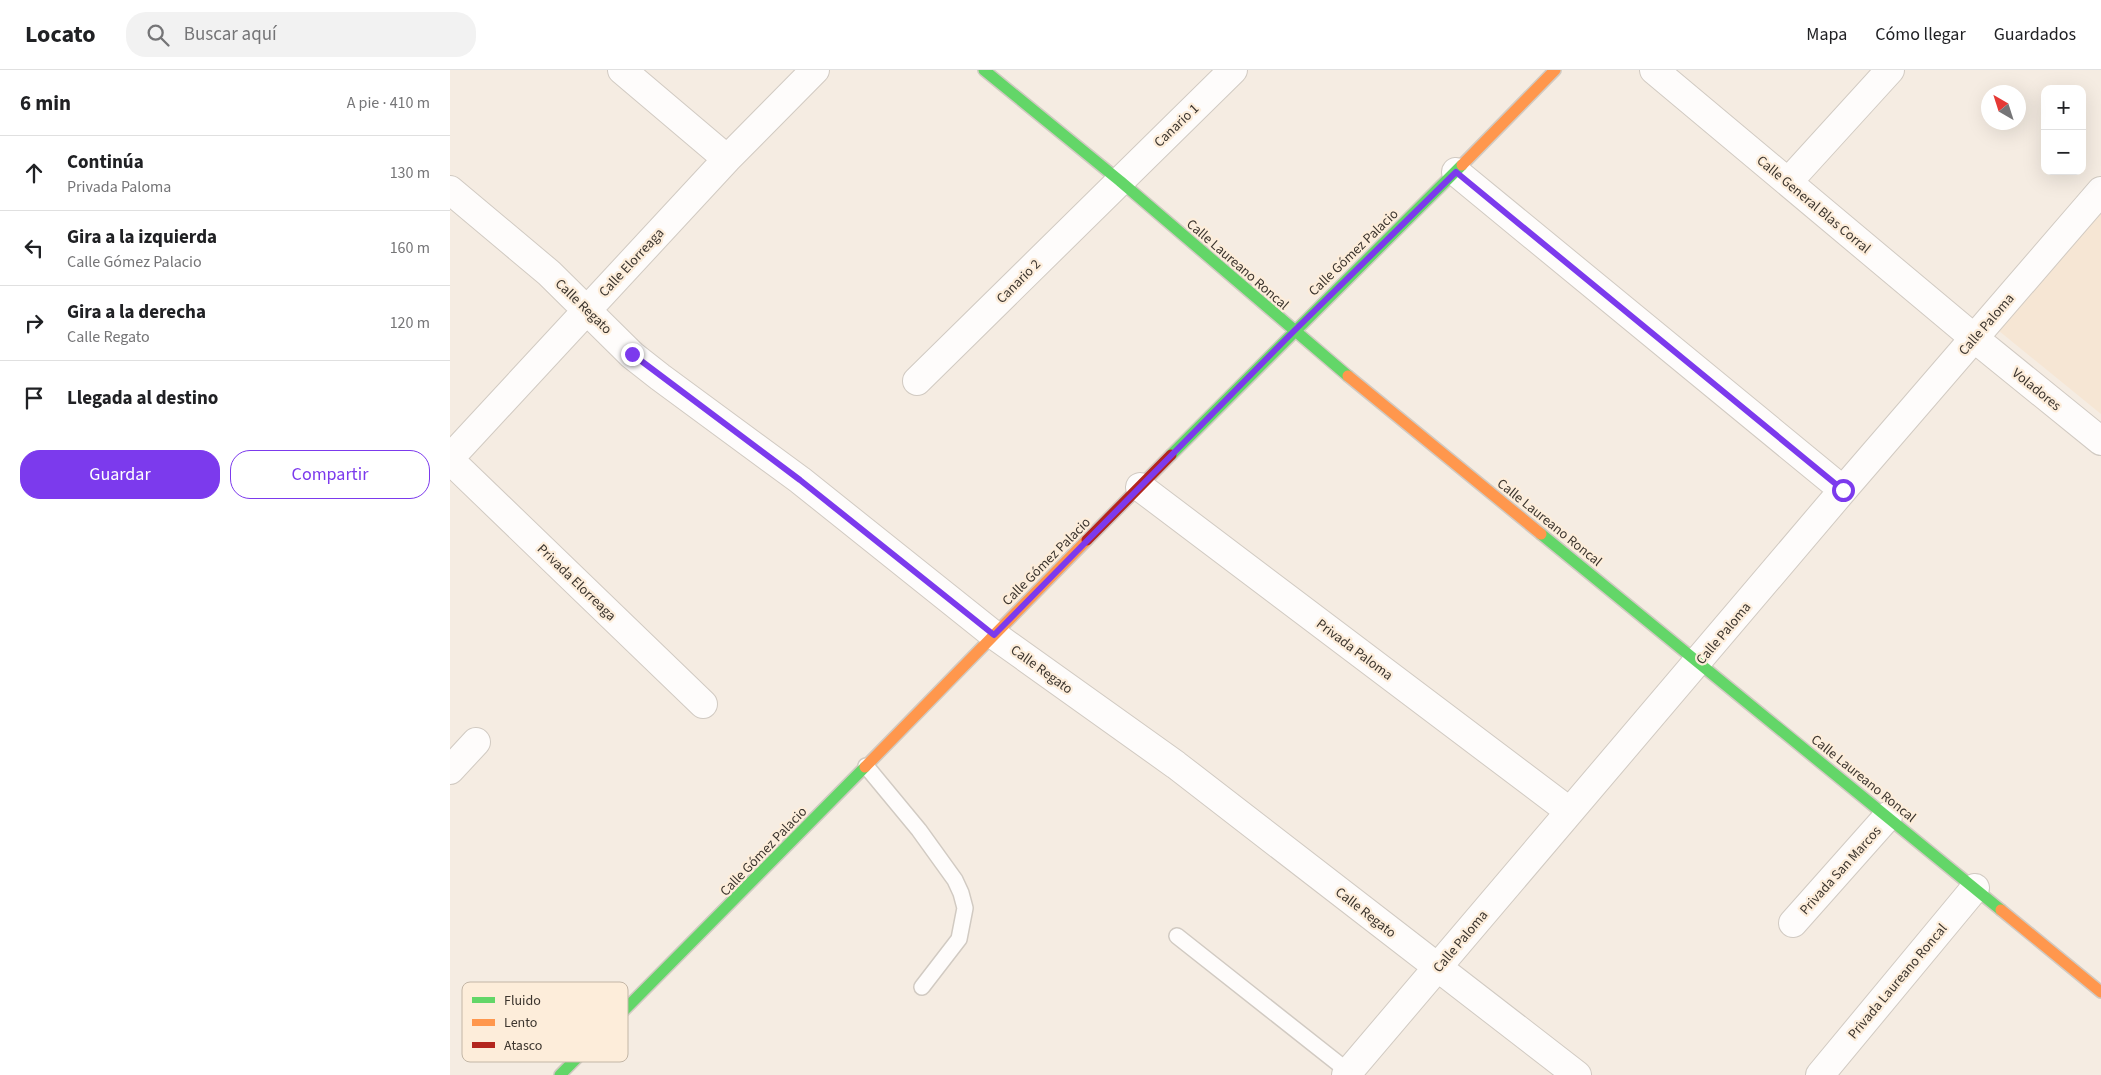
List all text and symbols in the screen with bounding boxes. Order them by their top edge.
search box [126,12,476,57]
text: Locato [25,17,96,52]
icon: search [144,21,172,49]
text: Buscar aquí [184,21,277,48]
text: Mapa [1806,22,1847,47]
text: Cómo llegar [1875,22,1966,47]
text: Guardados [1994,22,2076,47]
north arrow [1981,85,2026,130]
map controls [2041,85,2086,175]
button: + [2041,85,2086,130]
text: 6 min [20,88,71,118]
text: A pie · 410 m [347,92,430,114]
street label: Canario 1 [1150,99,1204,152]
button: − [2041,130,2086,175]
text: Continúa [67,149,144,176]
street label: Calle General Blas Corral [1752,151,1875,259]
icon: ahead [20,159,48,187]
text: 130 m [390,162,430,184]
text: Privada Paloma [67,176,171,198]
street label: Calle Gómez Palacio [1304,205,1403,301]
street label: Calle Laureano Roncal [1182,215,1293,315]
text: Gira a la izquierda [67,224,217,251]
street label: Calle Elorreaga [594,224,669,302]
icon: left [20,234,48,262]
text: 160 m [390,237,430,259]
text: Calle Gómez Palacio [67,251,202,273]
street label: Canario 2 [992,255,1045,308]
street label: Calle Regato [550,274,616,339]
street label: Calle Paloma [1954,289,2019,360]
text: Gira a la derecha [67,299,206,326]
icon: right [20,309,48,337]
text: 120 m [390,312,430,334]
text: Calle Regato [67,326,150,348]
route end [621,343,644,366]
street label: Voladores [2007,364,2065,416]
icon: arrive [20,384,48,412]
text: Llegada al destino [67,385,218,412]
button: Guardar [20,450,220,499]
button: Compartir [230,450,430,499]
street label: Calle Laureano Roncal [1493,474,1606,572]
route start [1832,479,1855,502]
street label: Calle Gómez Palacio [998,513,1095,610]
street label: Privada Elorreaga [532,540,620,626]
street label: Calle Paloma [1692,598,1756,669]
street label: Privada Paloma [1312,614,1397,685]
street label: Calle Regato [1006,640,1077,699]
street label: Calle Laureano Roncal [1807,730,1920,828]
street label: Calle Gómez Palacio [716,802,812,901]
street label: Privada San Marcos [1795,822,1886,920]
street label: Calle Regato [1331,883,1400,943]
street label: Calle Paloma [1429,906,1493,977]
street label: Privada Laureano Roncal [1843,919,1952,1044]
legend [462,982,628,1062]
text: Fluido [504,991,541,1011]
text: Lento [504,1013,537,1033]
text: Atasco [504,1036,542,1056]

